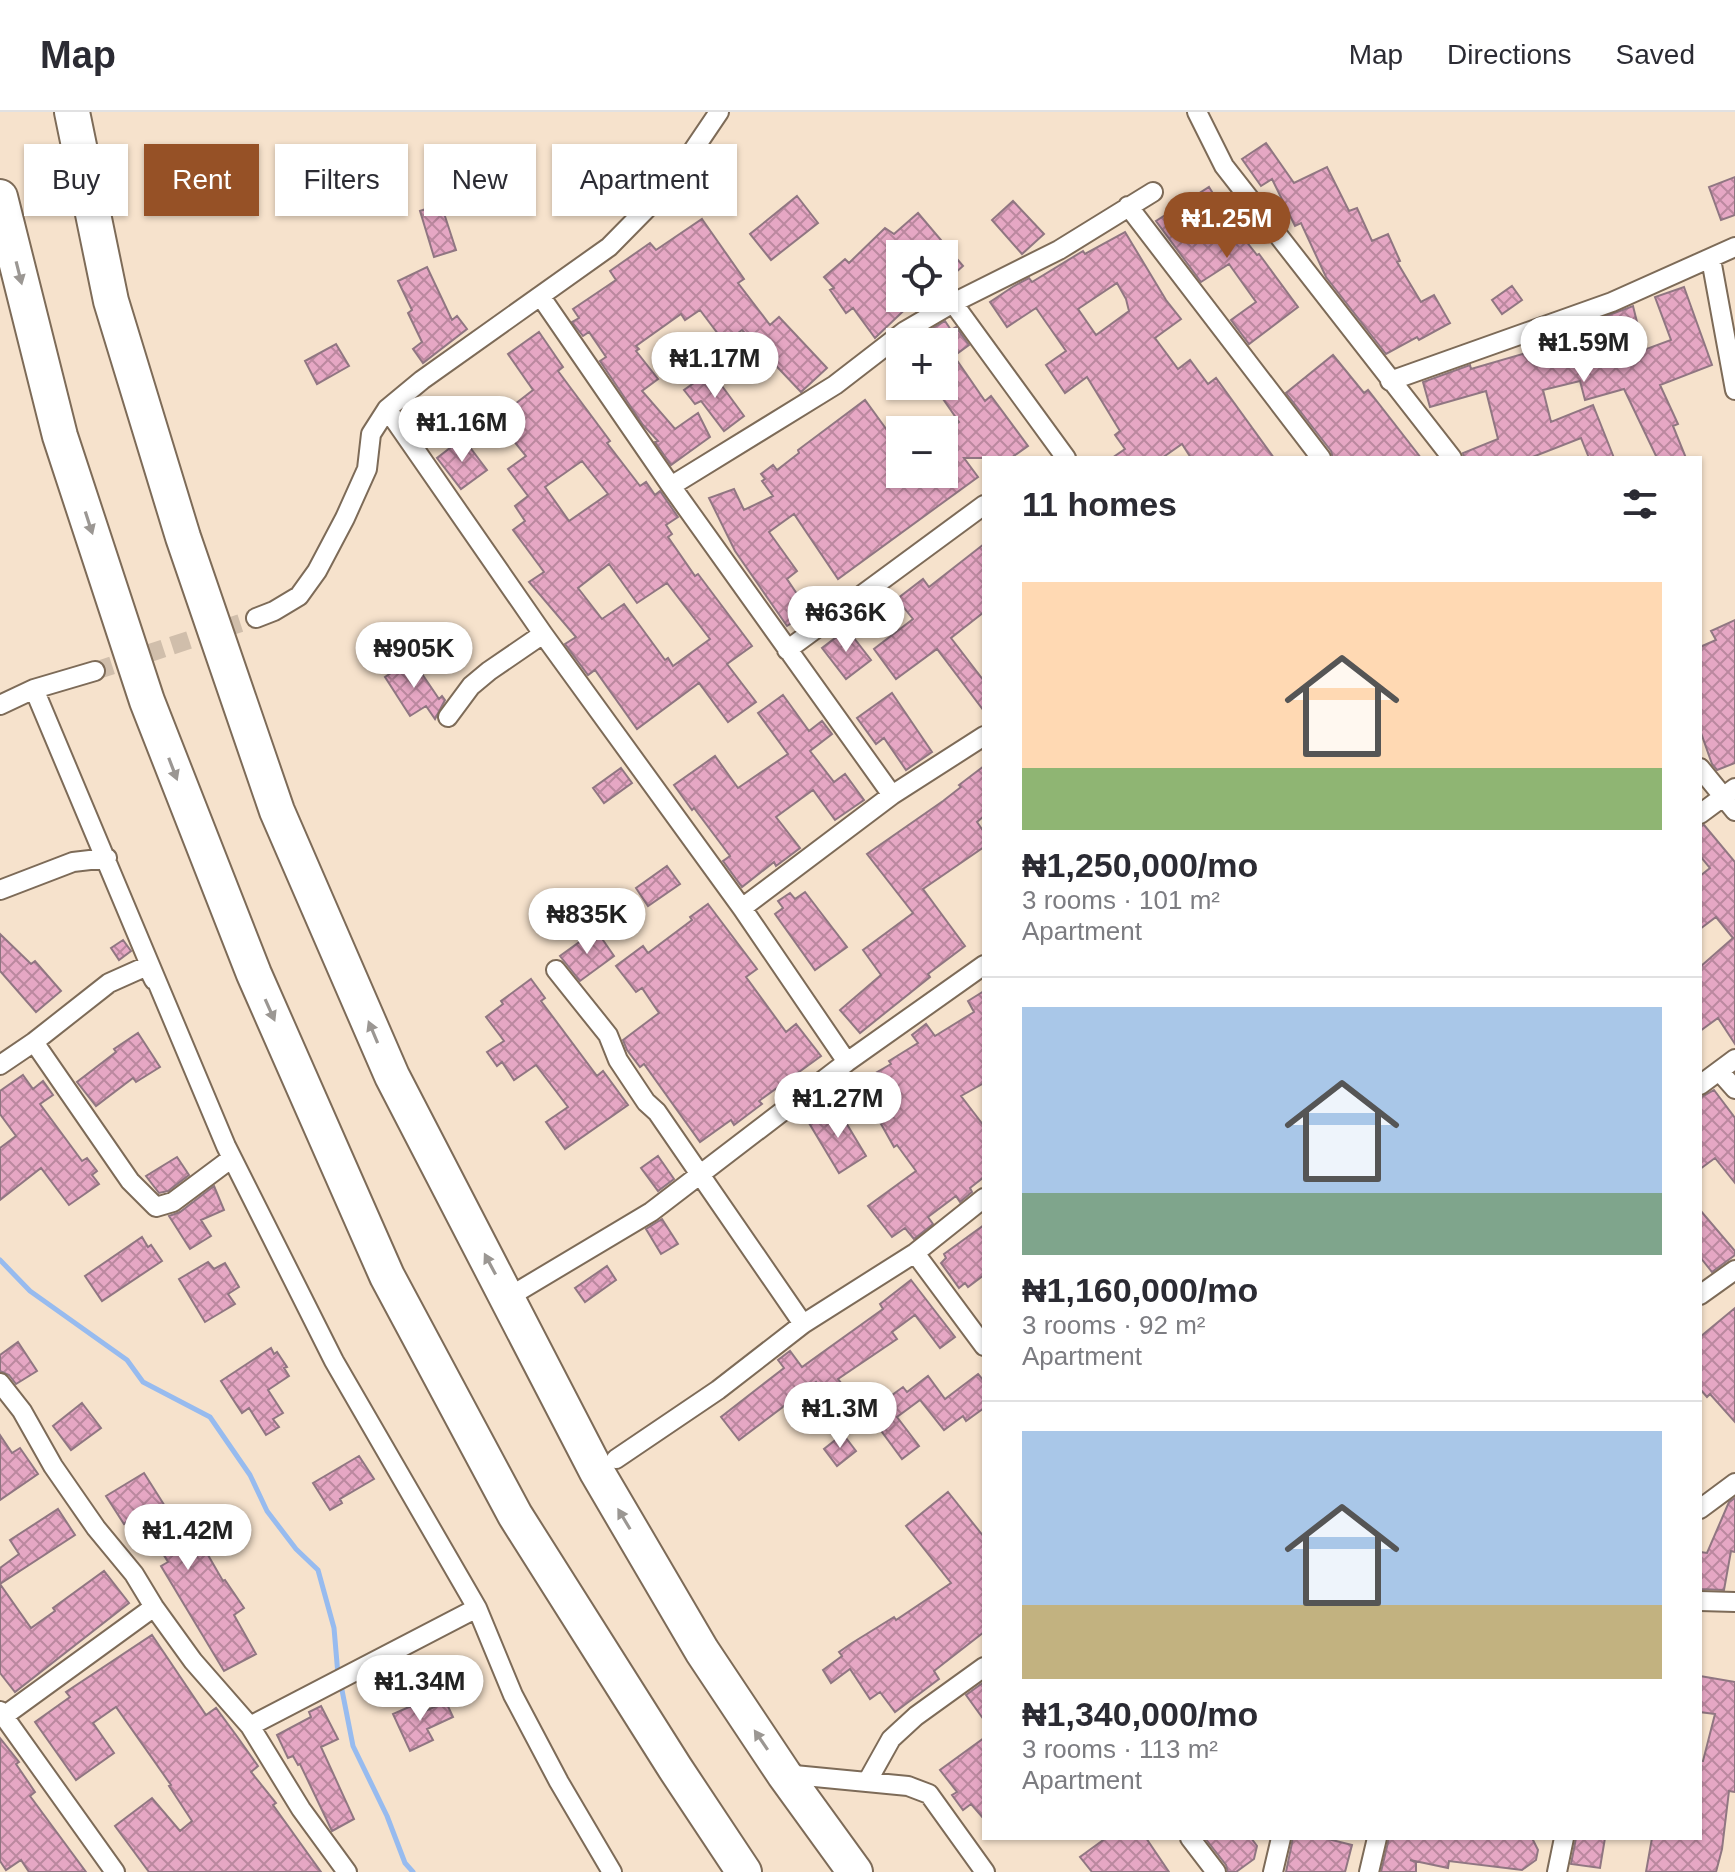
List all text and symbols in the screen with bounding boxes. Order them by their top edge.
text: Map [40,34,116,76]
text: Map [1349,39,1403,70]
text: Directions [1447,39,1572,70]
text: Saved [1616,39,1695,70]
chip: Buy [24,144,128,216]
chip: Rent [144,144,259,216]
chip: Filters [275,144,408,216]
chip: New [424,144,536,216]
chip: Apartment [552,144,737,216]
pin: ₦1.25M [1162,192,1292,260]
text: ₦1.25M [1181,203,1273,233]
map controls [886,240,958,488]
button: locate [886,240,958,312]
one-way arrow [13,261,26,286]
pin: ₦1.59M [1519,316,1649,384]
text: ₦1.59M [1538,327,1630,357]
button: + [886,328,958,400]
pin: ₦1.17M [650,332,780,400]
text: ₦1.17M [669,343,761,373]
pin: ₦1.16M [397,396,527,464]
text: ₦1.16M [416,407,508,437]
button: − [886,416,958,488]
icon: filters [1618,482,1662,526]
text: 11 homes [1022,485,1177,523]
one-way arrow [83,512,95,536]
pin: ₦636K [790,586,902,654]
text: ₦636K [806,597,886,627]
pin: ₦905K [358,622,470,690]
text: ₦905K [374,633,454,663]
icon: home [1270,634,1414,778]
one-way arrow [167,757,180,781]
text: ₦1,250,000/mo [1022,846,1258,884]
text: 3 rooms · 101 m² [1022,885,1220,915]
pin: ₦835K [531,888,643,956]
text: ₦835K [547,899,627,929]
text: Apartment [1022,916,1142,946]
one-way arrow [263,999,276,1022]
one-way arrow [366,1020,380,1044]
icon: home [1270,1059,1414,1203]
pin: ₦1.27M [773,1072,903,1140]
text: ₦1.27M [792,1083,884,1113]
one-way arrow [484,1253,497,1276]
text: ₦1,160,000/mo [1022,1271,1258,1309]
text: 3 rooms · 92 m² [1022,1310,1206,1340]
text: Apartment [1022,1341,1142,1371]
pin: ₦1.3M [784,1382,896,1450]
text: ₦1.3M [802,1393,878,1423]
icon: home [1270,1483,1414,1627]
pin: ₦1.42M [123,1504,253,1572]
one-way arrow [617,1508,631,1530]
text: ₦1.42M [142,1515,234,1545]
pin: ₦1.34M [355,1655,485,1723]
text: ₦1.34M [374,1666,466,1696]
text: ₦1,340,000/mo [1022,1695,1258,1733]
one-way arrow [755,1729,769,1751]
text: 3 rooms · 113 m² [1022,1734,1218,1764]
text: Apartment [1022,1765,1142,1795]

